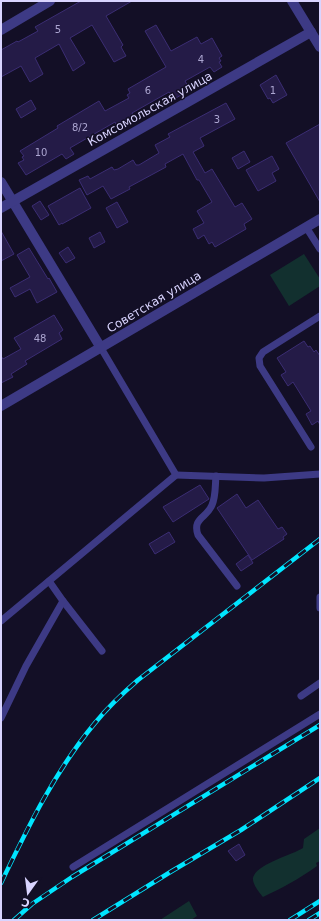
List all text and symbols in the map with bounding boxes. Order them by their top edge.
house number: 5 [55,24,61,35]
house number: 4 [198,54,204,65]
street label: Комсомольская улица [85,69,215,149]
house number: 6 [145,85,151,96]
house number: 1 [270,85,276,96]
house number: 3 [214,114,220,125]
house number: 8/2 [72,122,88,133]
house number: 10 [35,147,47,158]
street label: Советская улица [104,268,204,336]
house number: 48 [34,333,46,344]
north arrow [8,873,48,913]
text: С [20,895,31,910]

